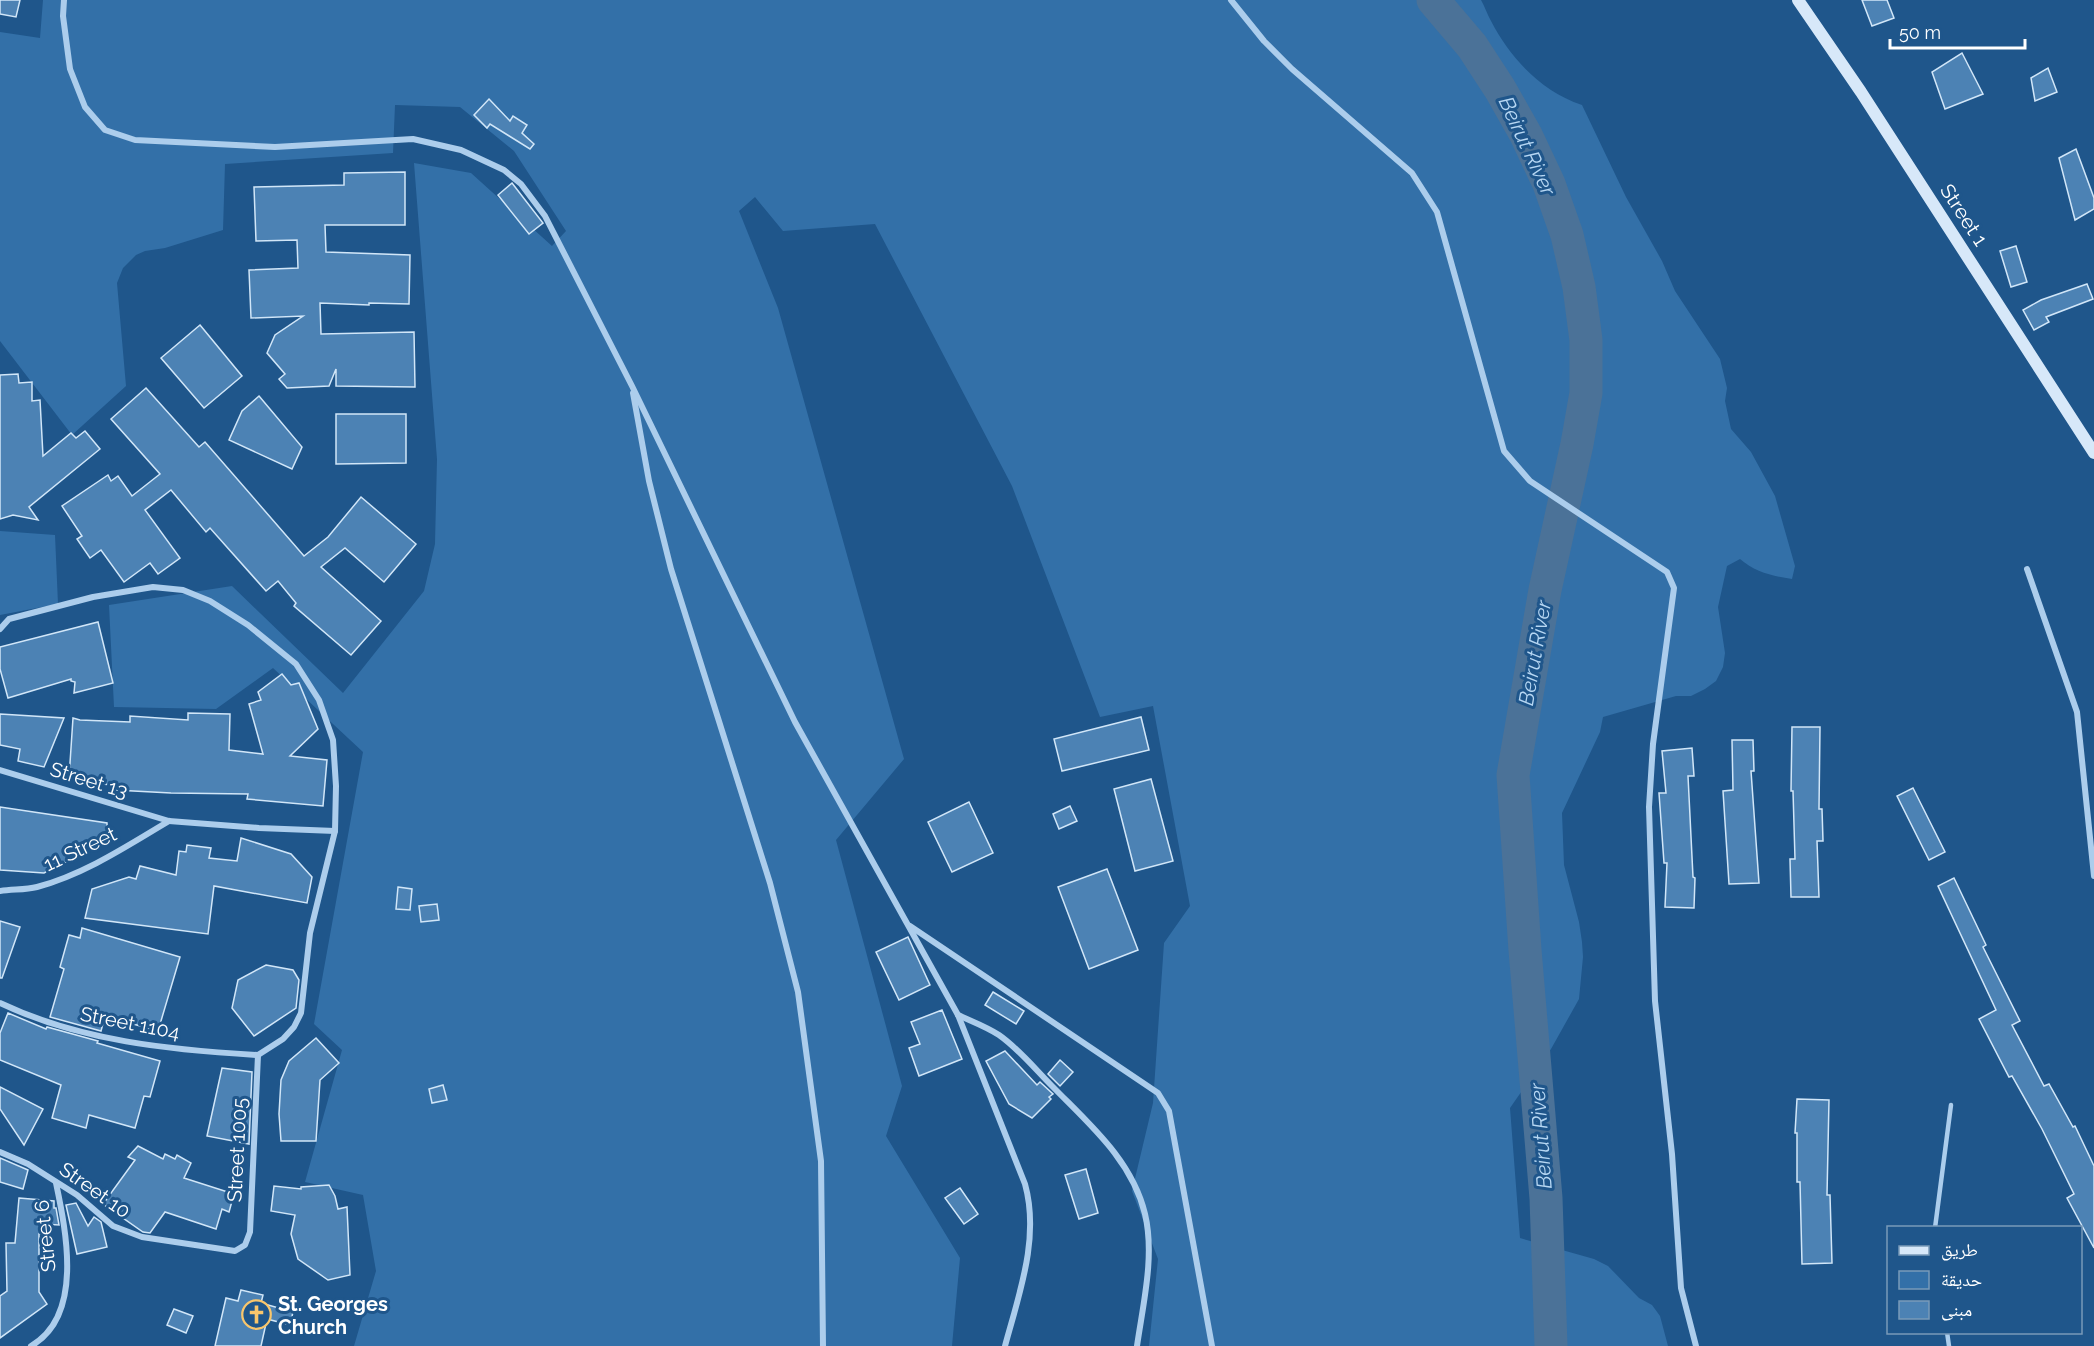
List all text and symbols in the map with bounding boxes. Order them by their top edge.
scale bar [1890,12,2025,50]
text: 50 m [1899,22,1941,43]
water label: Beirut River [1494,92,1562,200]
street label: Street 1 [1935,179,1993,251]
water label: Beirut River [1513,598,1556,707]
street label: Street 13 [47,757,131,803]
street label: 11 Street [40,822,121,876]
street label: Street 1104 [78,1002,182,1044]
water label: Beirut River [1524,1081,1557,1190]
street label: Street 1005 [222,1097,252,1203]
street label: Street 10 [55,1157,135,1223]
street label: Street 6 [29,1199,61,1273]
legend [1887,1226,2082,1334]
text: طريق [1941,1239,1978,1261]
text: حديقة [1941,1269,1982,1290]
place label: St. Georges Church [278,1292,388,1339]
church icon: St. Georges Church [241,1299,273,1331]
text: مبنى [1941,1299,1972,1321]

